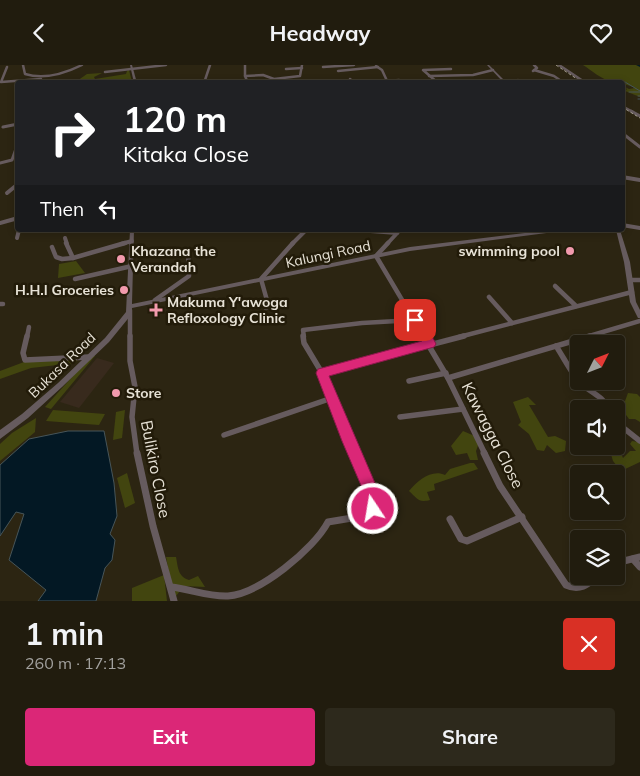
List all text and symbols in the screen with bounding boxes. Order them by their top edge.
icon: back [25,19,53,47]
text: Headway [269,19,371,47]
icon: heart [587,19,615,47]
text: 120 m [123,97,227,141]
icon: right [40,100,105,165]
text: Kitaka Close [123,140,249,168]
icon: left [94,195,122,223]
text: Then [40,197,84,221]
street label: Kalungi Road [284,236,372,272]
place label: Khazana the Verandah [130,242,216,276]
place label: swimming pool [458,242,560,260]
marker: swimming pool [564,245,576,257]
marker: Khazana the Verandah [115,253,127,265]
place label: H.H.I Groceries [15,281,114,299]
marker: H.H.I Groceries [118,284,130,296]
place label: Makuma Y'awoga Refloxology Clinic [167,293,288,327]
pin [394,299,436,341]
marker: Makuma Y'awoga Refloxology Clinic [149,303,163,317]
icon: arrive [401,306,429,334]
street label: Bukasa Road [25,328,99,402]
north arrow [570,335,625,390]
map controls [570,335,625,585]
street label: Kawagga Close [458,379,528,491]
place label: Store [126,384,162,402]
marker: Store [110,387,122,399]
button: sound [570,400,625,455]
street label: Bulikiro Close [137,418,175,520]
button: search [570,465,625,520]
position arrow [346,482,398,534]
button: layers [570,530,625,585]
text: 1 min [25,615,104,653]
button: close [563,618,615,670]
text: 260 m · 17:13 [25,653,126,673]
button: Exit [25,708,315,766]
button: Share [325,708,615,766]

